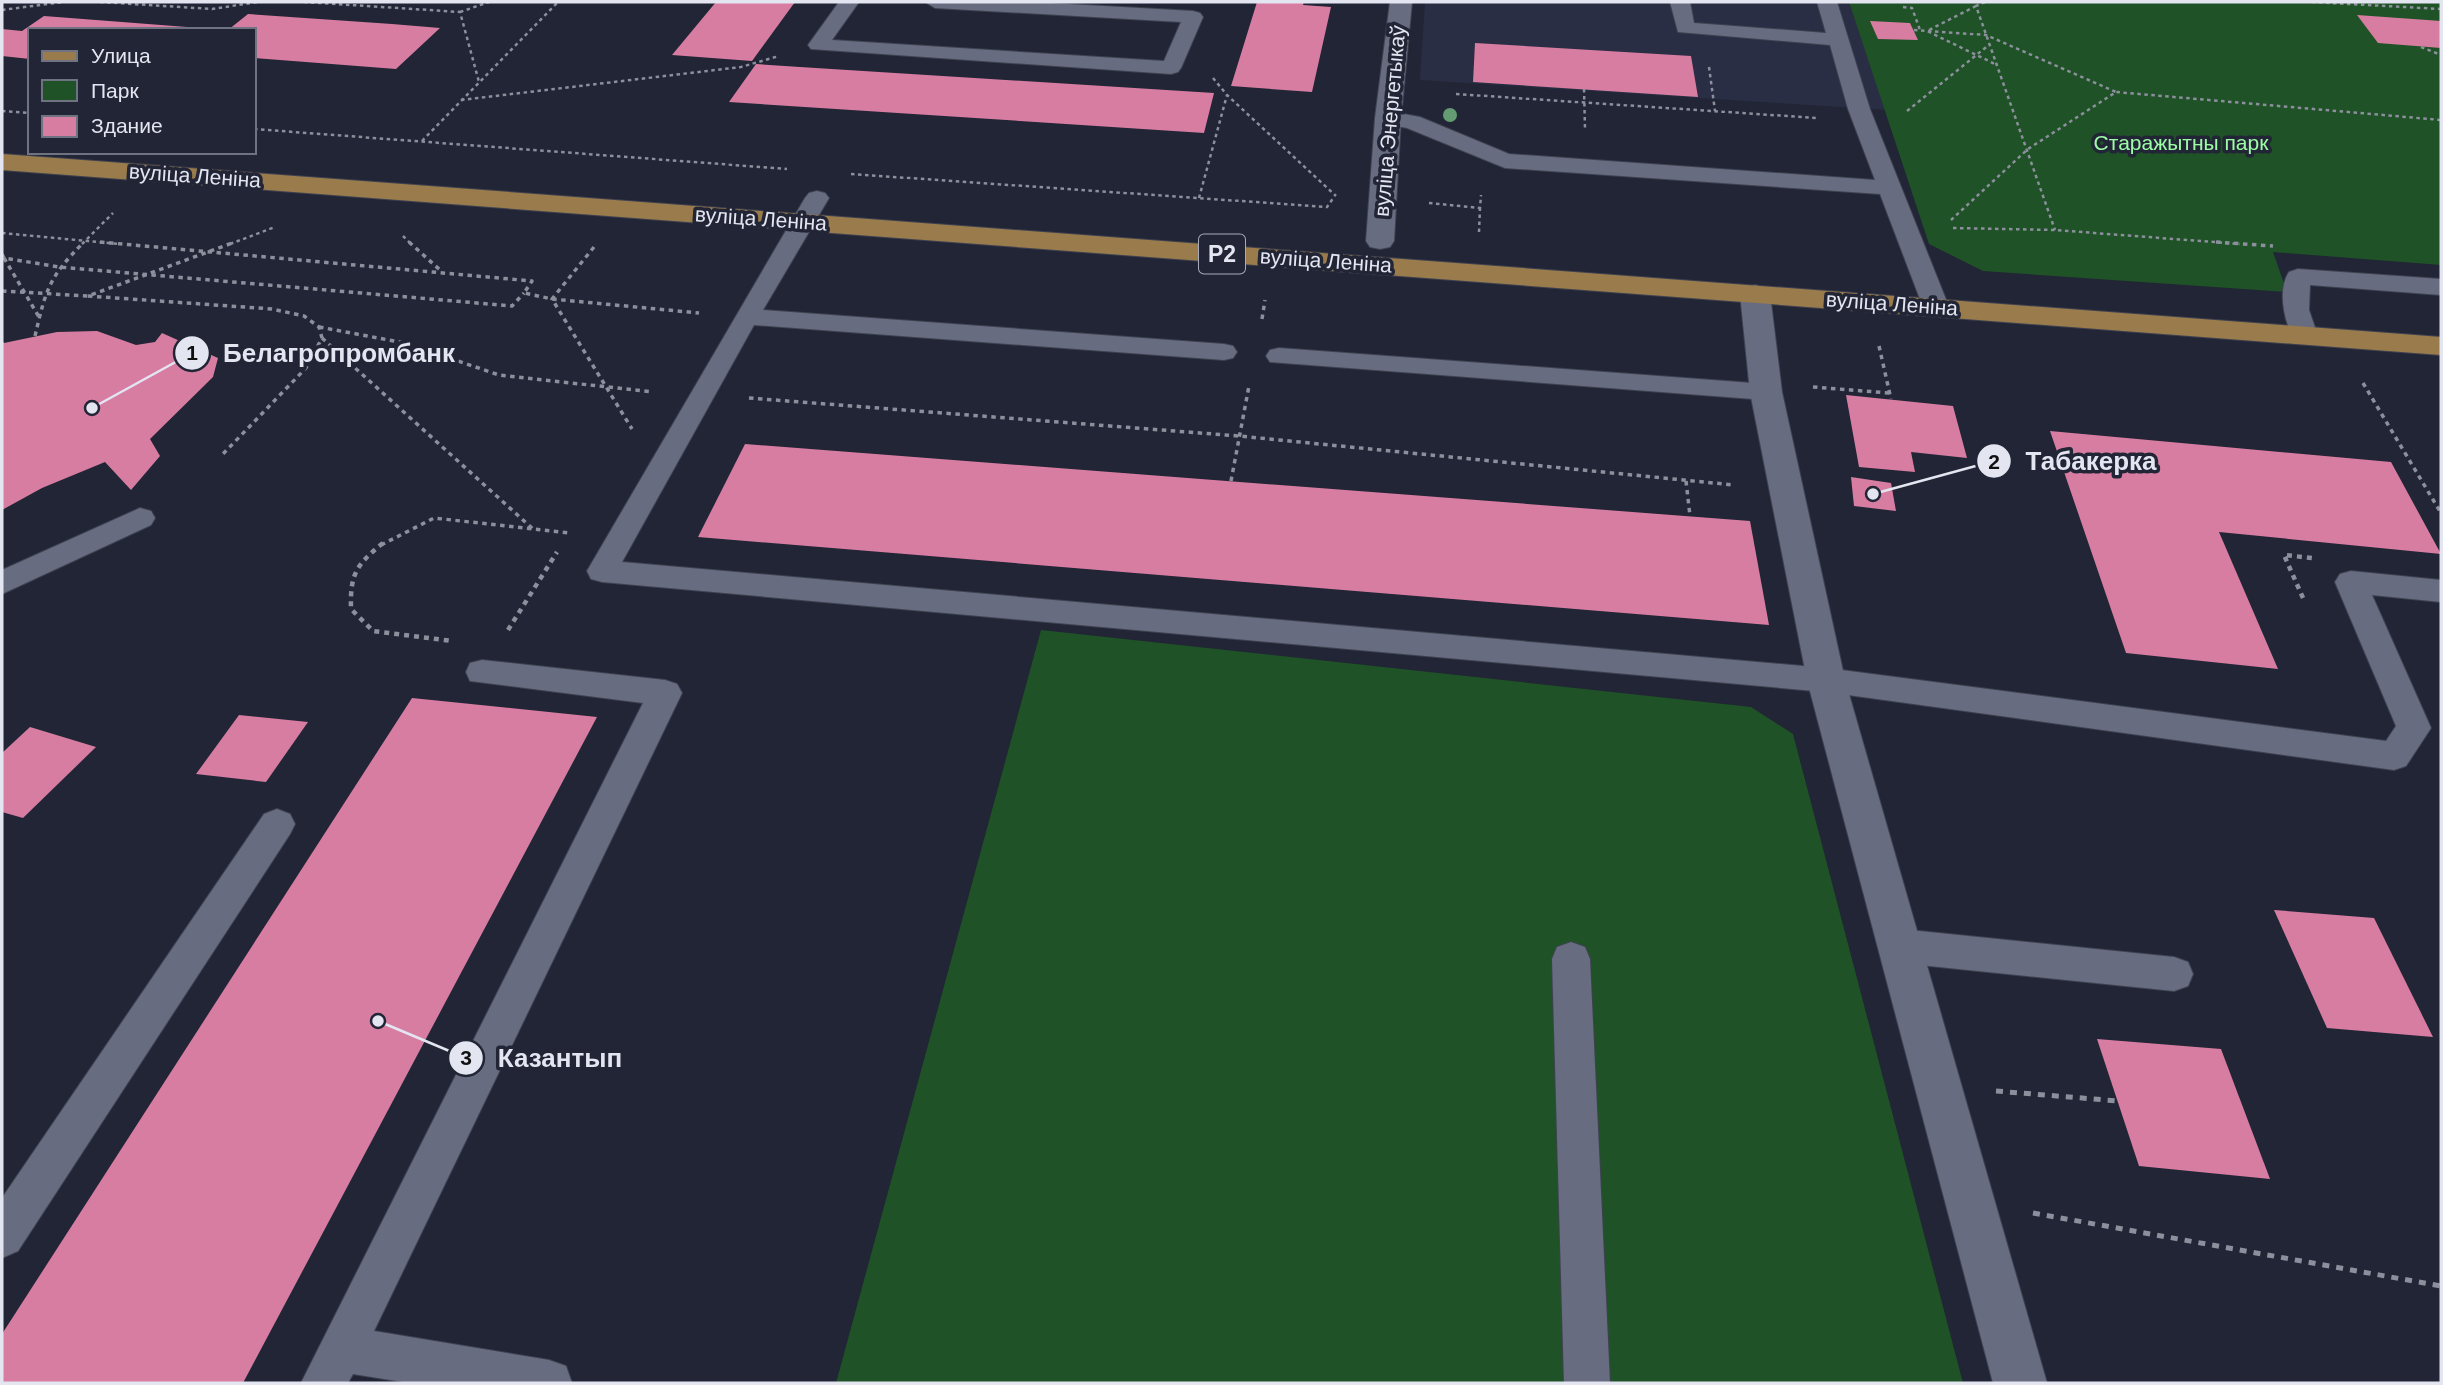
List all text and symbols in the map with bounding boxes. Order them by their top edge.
street label: вуліца Энергетыкаў [1370,24,1409,218]
legend [28,28,256,154]
text: Улица [91,44,151,67]
text: Парк [91,79,139,102]
text: Здание [91,114,163,137]
park label: Старажытны парк [2094,131,2269,154]
street label: вуліца Леніна [128,159,262,192]
street label: вуліца Леніна [694,202,828,235]
road number: Р2 [1199,234,1245,274]
street label: вуліца Леніна [1259,244,1393,277]
street label: вуліца Леніна [1825,287,1959,320]
callout: Белагропромбанк [174,329,469,376]
text: Белагропромбанк [223,338,456,368]
text: 1 [186,341,198,364]
callout: Табакерка [1976,438,2170,485]
text: Табакерка [2025,446,2157,476]
text: 2 [1988,450,2000,473]
callout: Казантып [448,1034,636,1081]
text: Казантып [498,1043,622,1073]
text: 3 [460,1046,472,1069]

